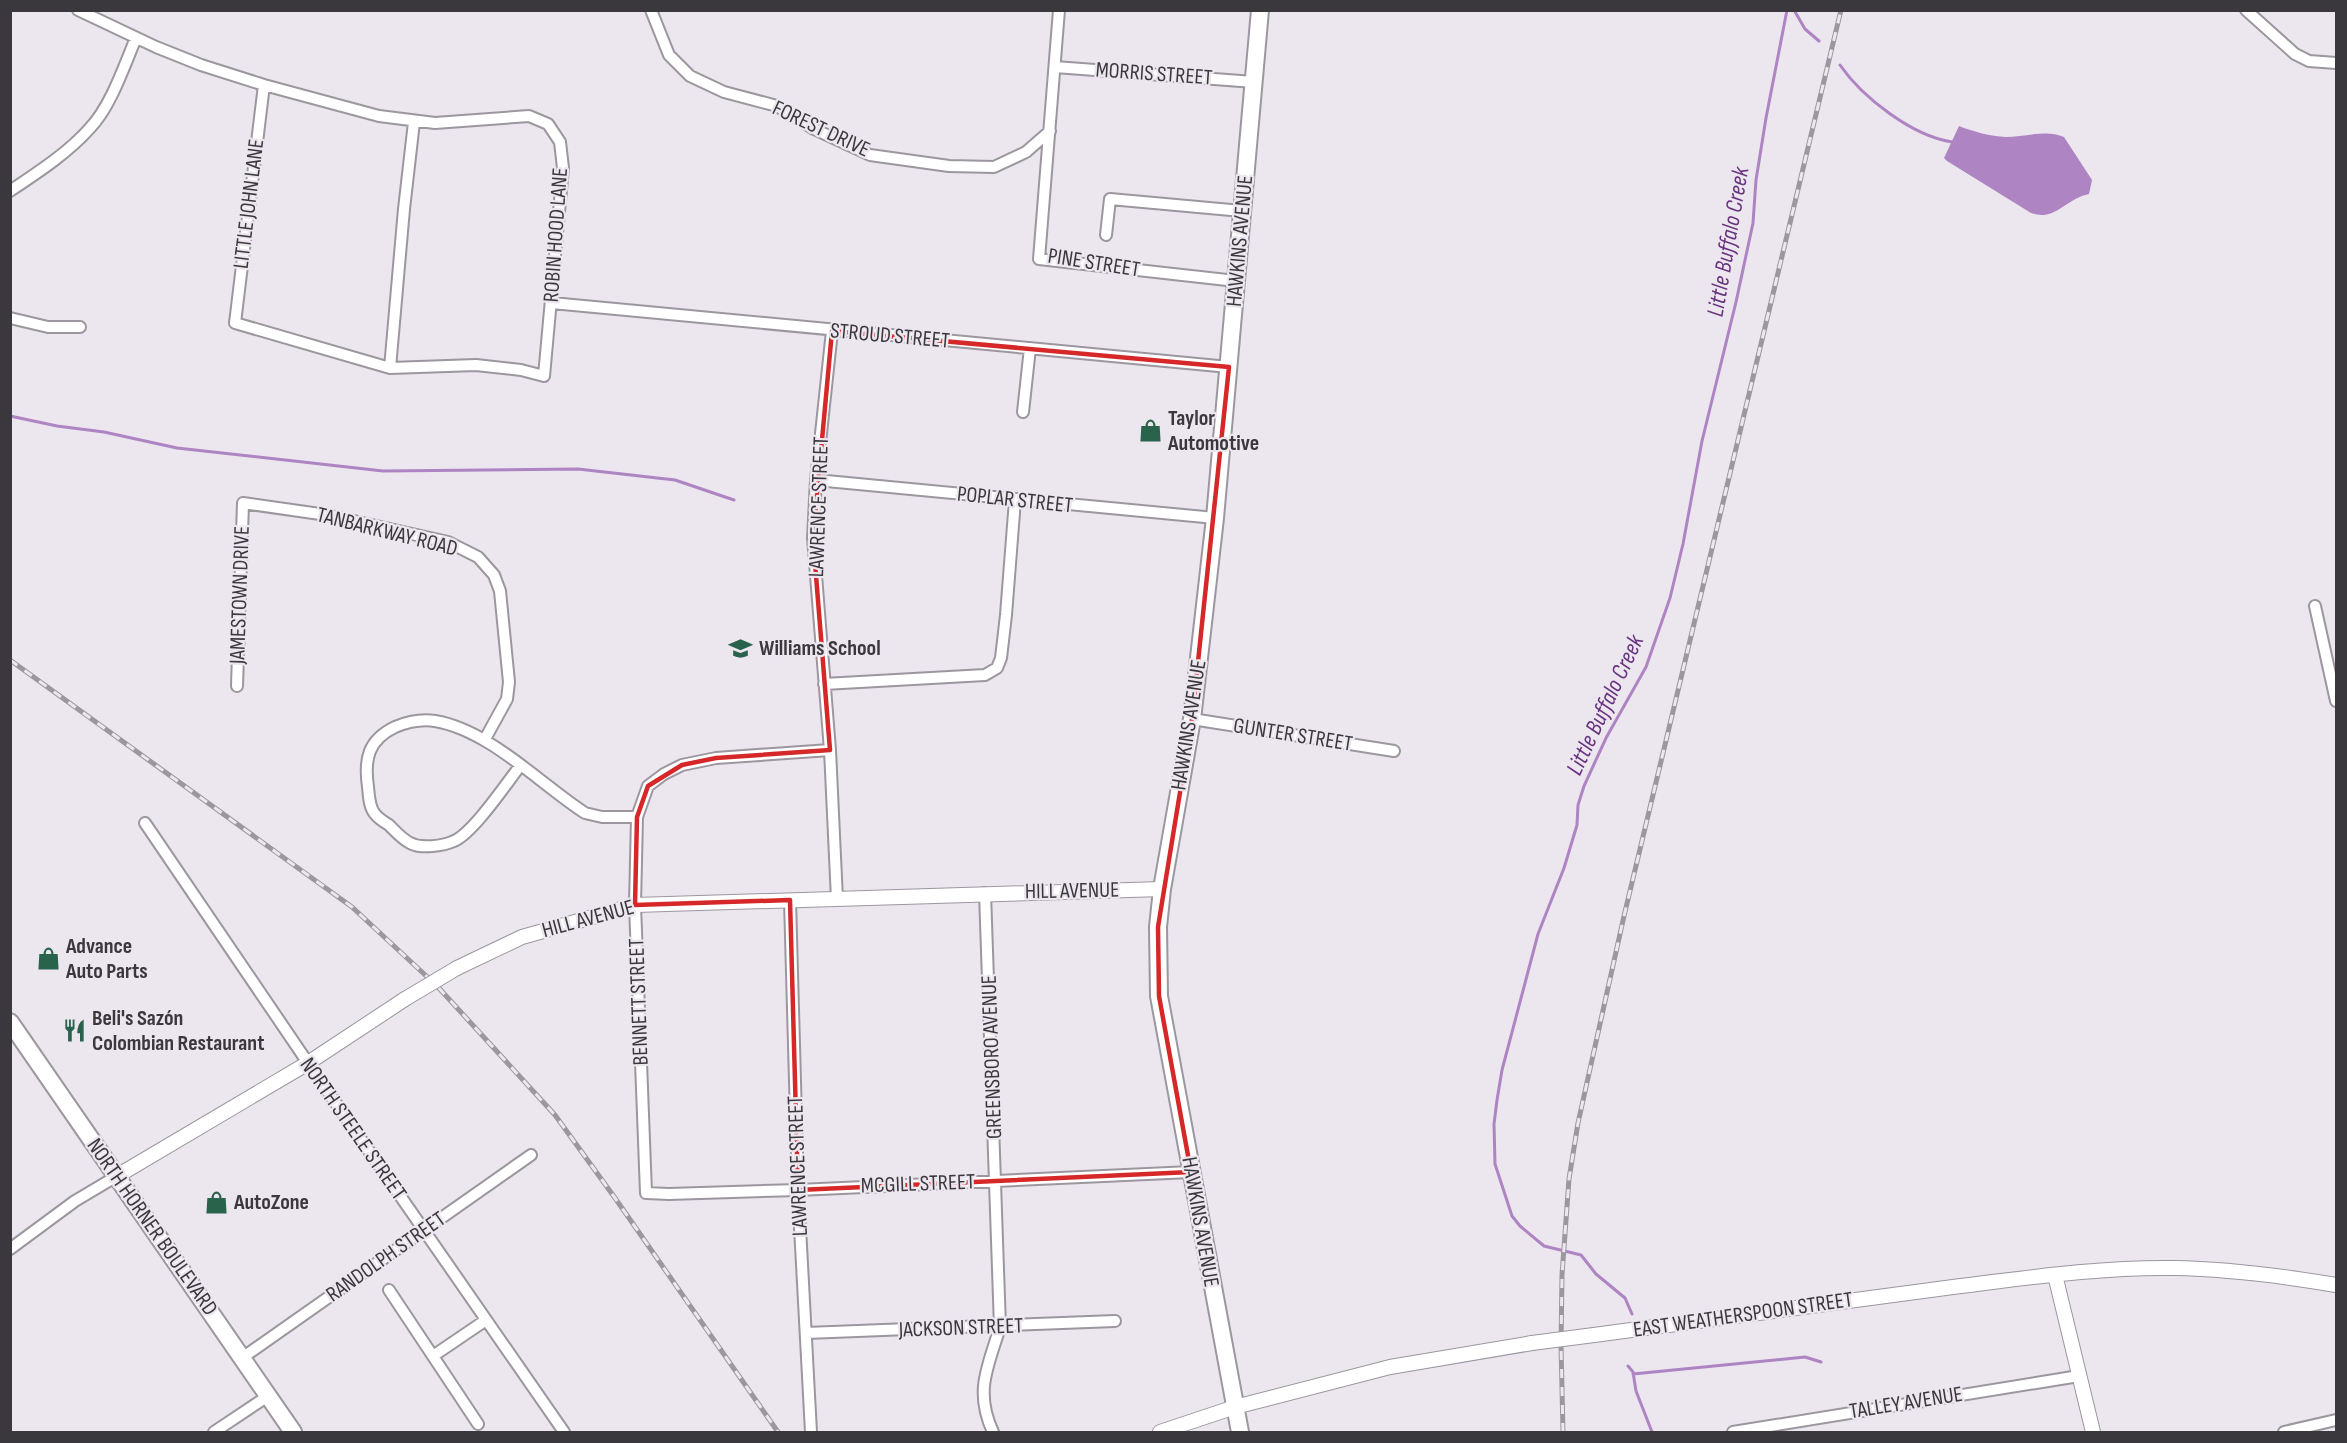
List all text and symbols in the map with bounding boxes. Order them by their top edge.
street label: MORRIS STREET [1095,56,1213,92]
street label: FOREST DRIVE [768,95,874,163]
street label: LITTLE JOHN LANE [228,138,270,270]
water label: Little Buffalo Creek [1701,164,1756,319]
street label: ROBIN HOOD LANE [538,167,574,303]
street label: HAWKINS AVENUE [1221,174,1259,308]
street label: PINE STREET [1046,242,1142,284]
street label: STROUD STREET [829,317,951,355]
place label: Taylor Automotive [1167,405,1259,457]
shop icon: Taylor Automotive [1137,418,1163,444]
street label: LAWRENCE STREET [803,436,835,578]
street label: POPLAR STREET [956,480,1074,520]
street label: TANBARKWAY ROAD [314,501,460,563]
street label: JAMESTOWN DRIVE [224,526,256,665]
water label: Little Buffalo Creek [1560,629,1651,780]
school or university icon: Williams School [728,635,754,661]
place label: Williams School [759,635,881,662]
street label: HAWKINS AVENUE [1165,658,1213,792]
street label: GUNTER STREET [1232,712,1355,758]
street label: HILL AVENUE [1025,877,1119,905]
street label: HILL AVENUE [539,894,637,944]
place label: Advance Auto Parts [65,933,148,985]
street label: BENNETT STREET [623,938,655,1066]
shop icon: Advance Auto Parts [35,946,61,972]
street label: GREENSBORO AVENUE [976,975,1008,1139]
place label: Beli's Sazón Colombian Restaurant [92,1005,265,1057]
restaurant icon: Beli's Sazón Colombian Restaurant [61,1018,87,1044]
street label: NORTH STEELE STREET [294,1052,412,1206]
street label: LAWRENCE STREET [782,1095,814,1237]
street label: NORTH HORNER BOULEVARD [81,1133,223,1321]
street label: HAWKINS AVENUE [1175,1155,1225,1289]
street label: MCGILL STREET [860,1169,976,1199]
shop icon: AutoZone [203,1189,229,1215]
place label: AutoZone [233,1189,309,1216]
street label: RANDOLPH STREET [321,1206,451,1308]
street label: EAST WEATHERSPOON STREET [1631,1286,1855,1344]
street label: JACKSON STREET [897,1312,1024,1344]
street label: TALLEY AVENUE [1847,1381,1965,1425]

